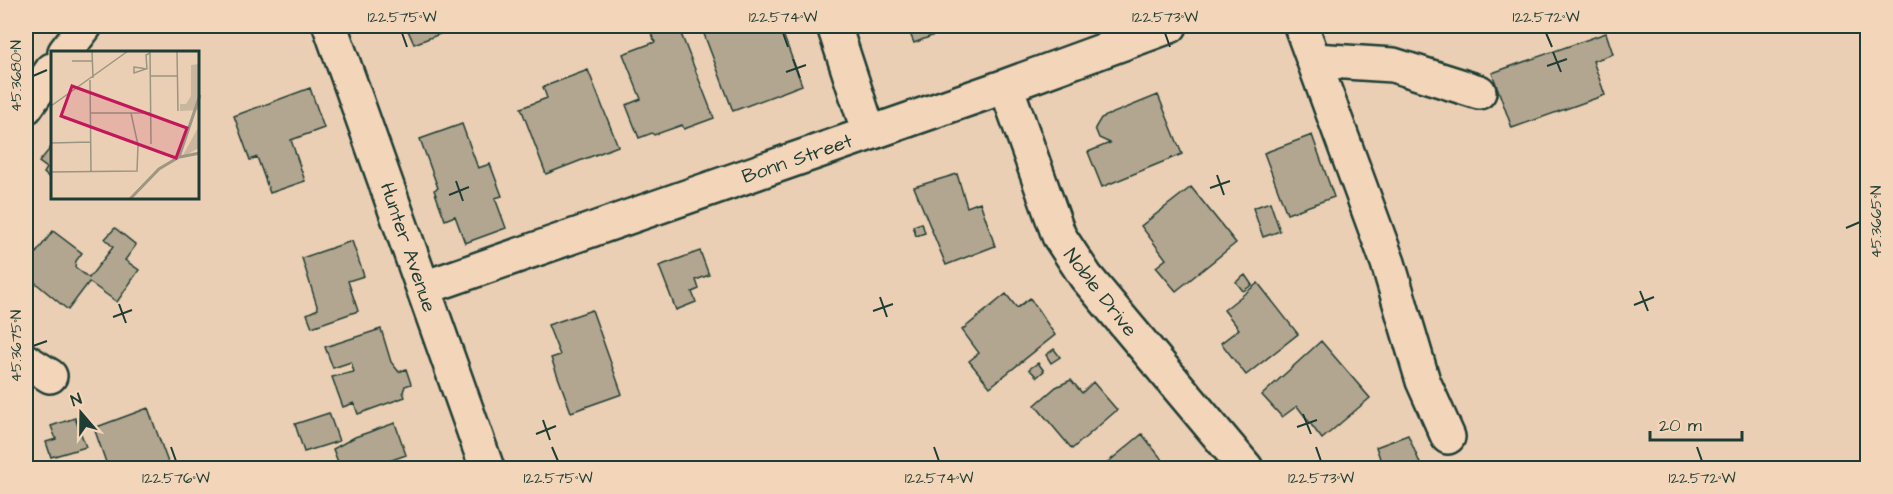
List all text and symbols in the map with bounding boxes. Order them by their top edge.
text: 122.575°W [367,7,437,28]
text: 122.574°W [749,7,817,28]
text: 122.573°W [1132,7,1198,28]
text: 122.572°W [1512,7,1580,28]
text: 45.3680°N [6,40,27,112]
inset map [51,51,200,200]
street label: Bonn Street [738,127,856,191]
street label: Hunter Avenue [373,179,443,316]
text: 45.3665°N [1866,186,1887,258]
street label: Noble Drive [1057,243,1144,343]
text: 45.3675°N [6,310,27,382]
north arrow [51,383,111,443]
text: N [68,388,85,412]
scale bar [1650,404,1742,442]
text: 20 m [1659,413,1702,438]
text: 122.576°W [142,468,210,489]
text: 122.575°W [523,468,593,489]
text: 122.574°W [905,468,973,489]
text: 122.573°W [1288,468,1354,489]
text: 122.572°W [1668,468,1736,489]

